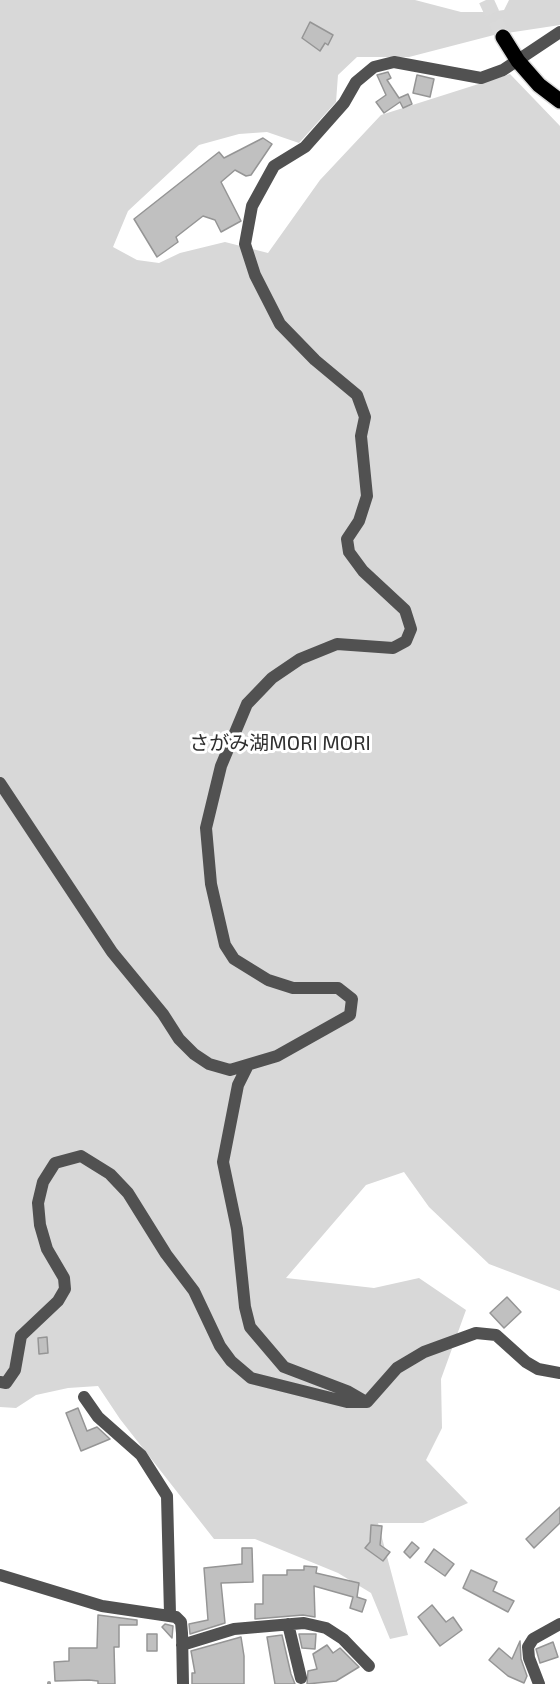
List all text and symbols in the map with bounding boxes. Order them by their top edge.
park label: さがみ湖MORI MORI [189,731,371,755]

